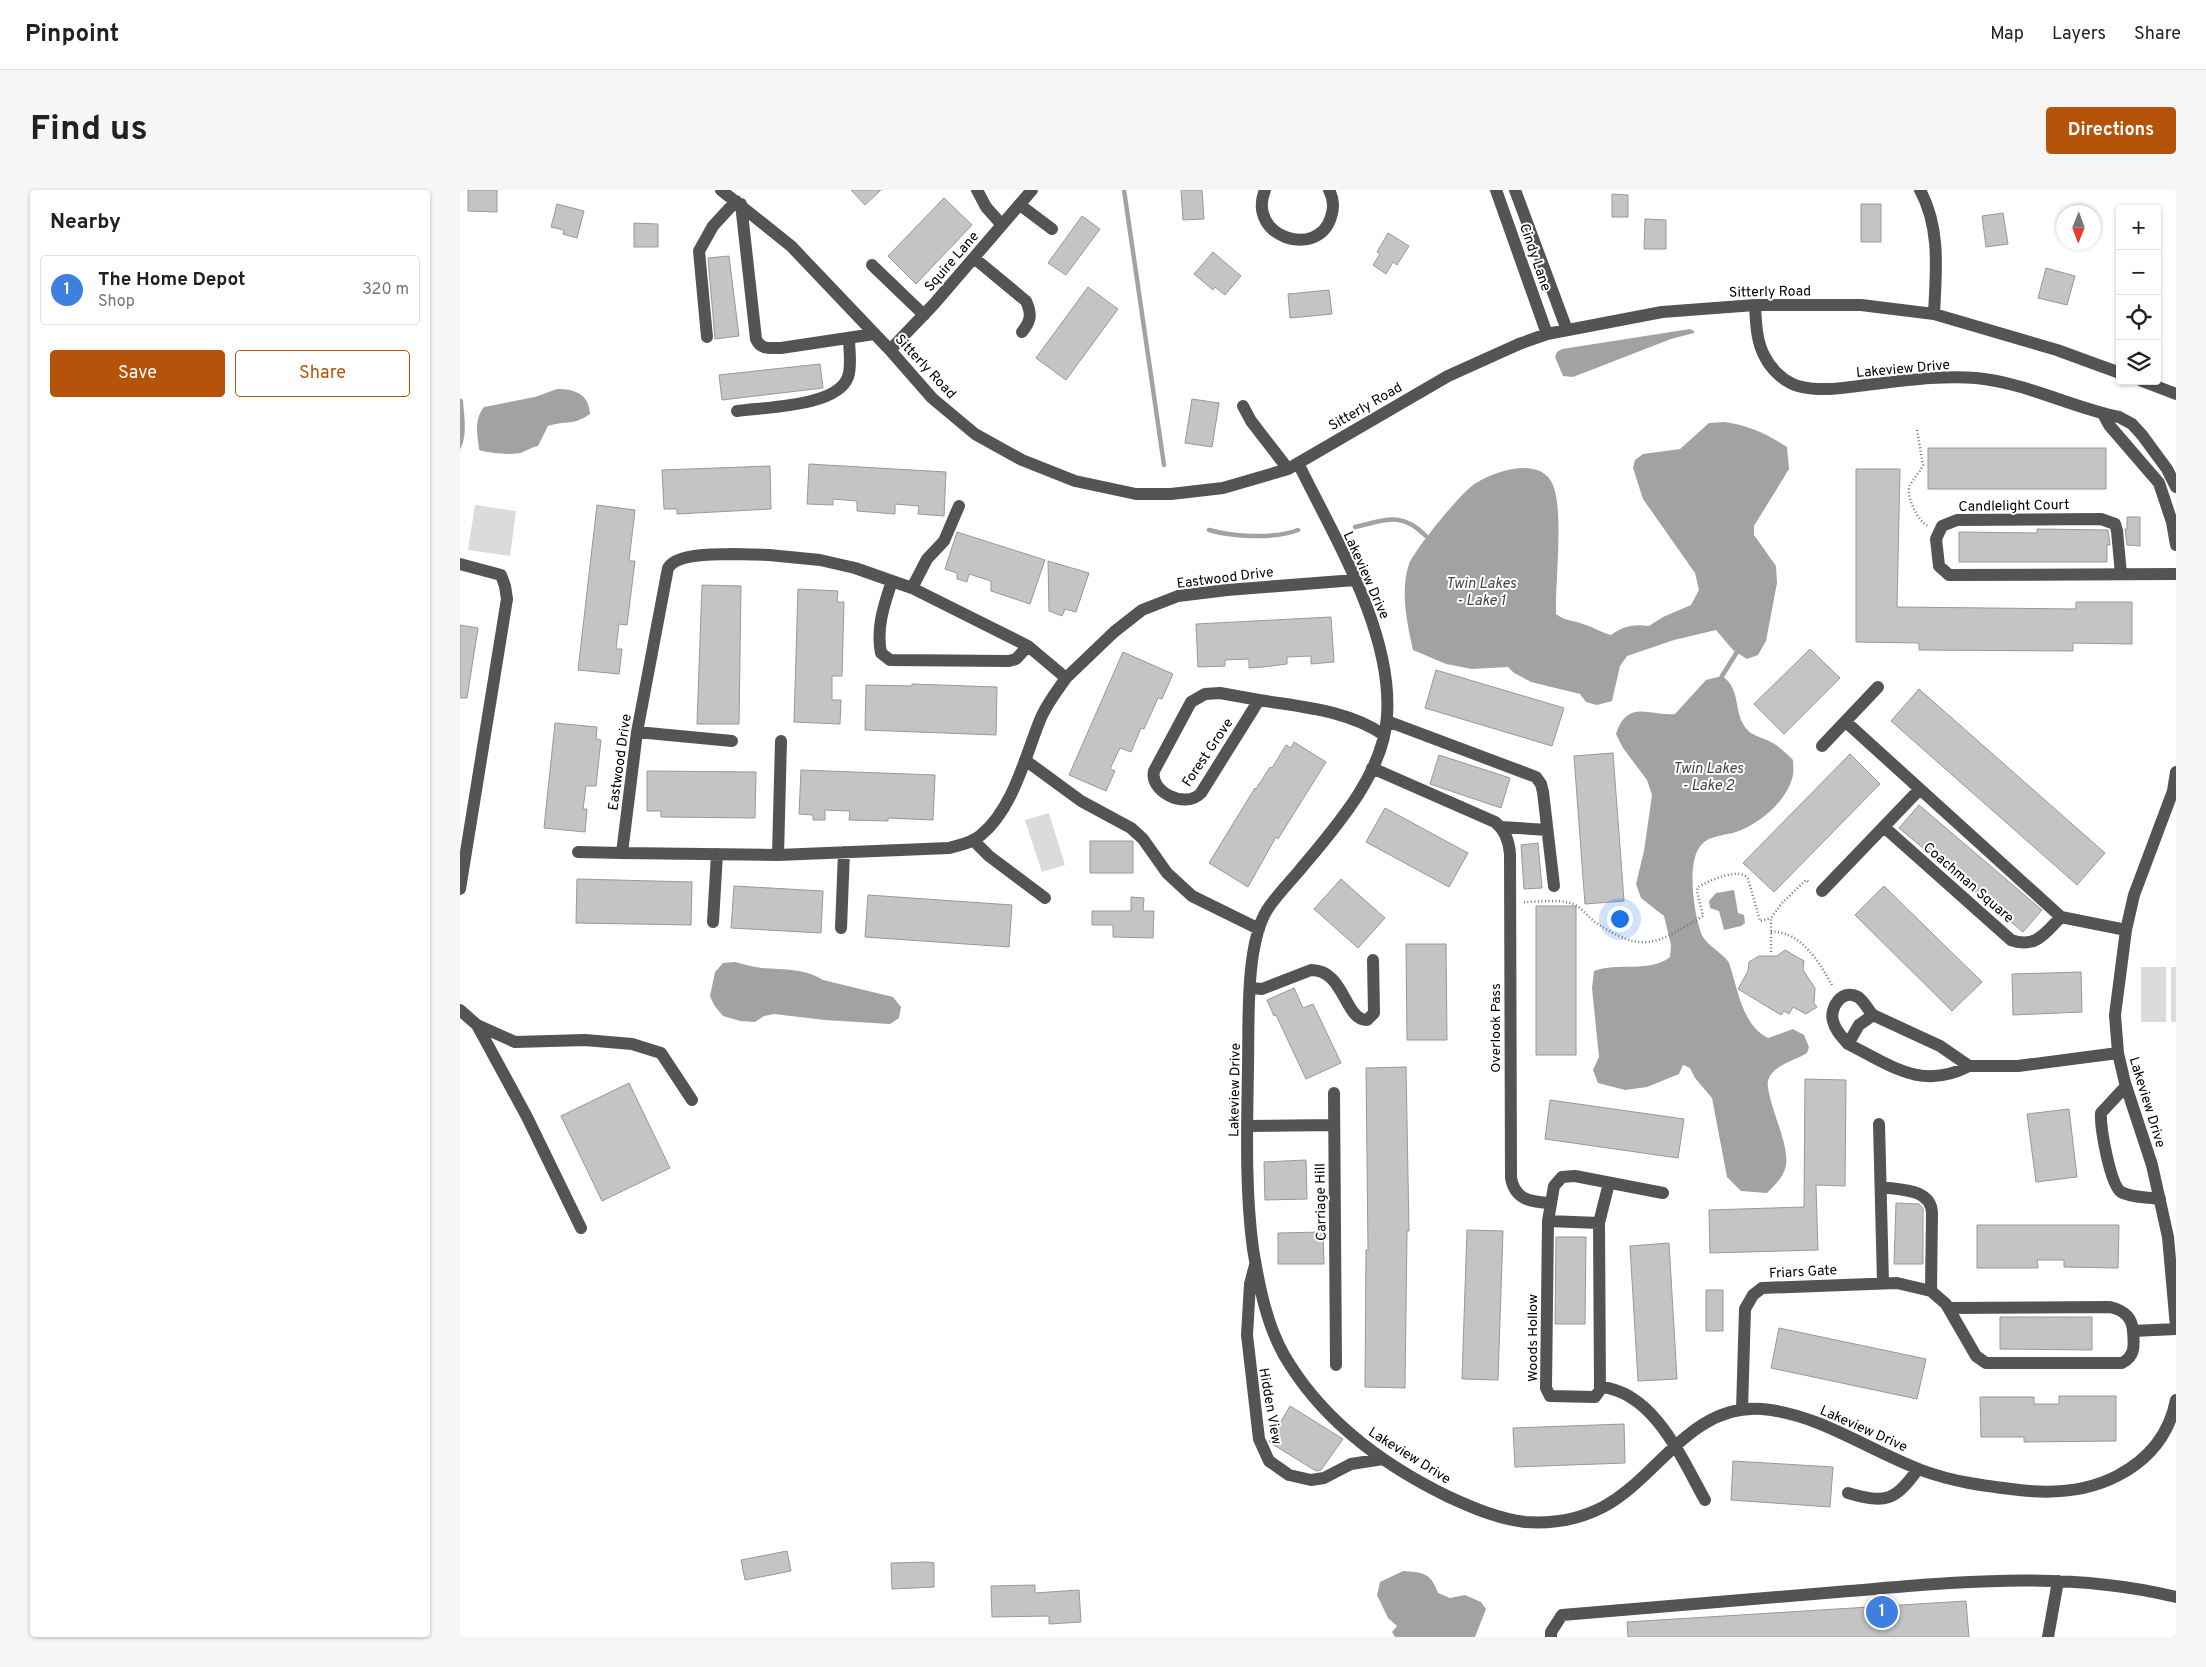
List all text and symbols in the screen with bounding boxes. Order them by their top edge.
text: Pinpoint [25,20,119,50]
text: Map [1990,23,2024,46]
text: Layers [2052,23,2106,46]
text: Share [2134,23,2181,46]
button: Directions [2046,107,2176,154]
text: Find us [30,108,148,152]
north arrow [2056,205,2101,250]
map controls [2116,205,2161,385]
button: + [2116,205,2161,250]
text: Nearby [50,209,121,236]
street label: Cindy Lane [1515,221,1554,293]
street label: Squire Lane [921,228,983,296]
button: − [2116,250,2161,295]
text: The Home Depot [98,268,245,292]
text: 1 [64,280,70,300]
text: 320 m [362,280,409,300]
street label: Sitterly Road [1729,283,1811,302]
text: Shop [98,292,135,312]
button: locate [2116,295,2161,340]
street label: Sitterly Road [891,331,959,403]
button: layers [2116,340,2161,385]
button: Save [50,350,225,397]
button: Share [235,350,410,397]
street label: Lakeview Drive [1856,357,1951,382]
street label: Sitterly Road [1326,379,1406,435]
street label: Candlelight Court [1958,497,2070,516]
street label: Lakeview Drive [1339,529,1393,622]
street label: Eastwood Drive [1176,564,1275,593]
water label: Twin Lakes - Lake 1 [1446,575,1517,611]
street label: Eastwood Drive [605,713,636,812]
street label: Forest Grove [1179,715,1237,790]
water label: Twin Lakes - Lake 2 [1673,760,1744,796]
street label: Coachman Square [1919,839,2017,927]
your location [1607,906,1633,932]
street label: Overlook Pass [1488,983,1505,1073]
street label: Lakeview Drive [1226,1043,1245,1137]
street label: Lakeview Drive [2125,1055,2168,1150]
street label: Carriage Hill [1312,1163,1331,1241]
street label: Friars Gate [1769,1262,1837,1283]
street label: Woods Hollow [1525,1294,1542,1382]
street label: Hidden View [1254,1367,1285,1446]
street label: Lakeview Drive [1817,1402,1910,1456]
street label: Lakeview Drive [1365,1424,1454,1488]
pin: 1 [1866,1593,1898,1631]

